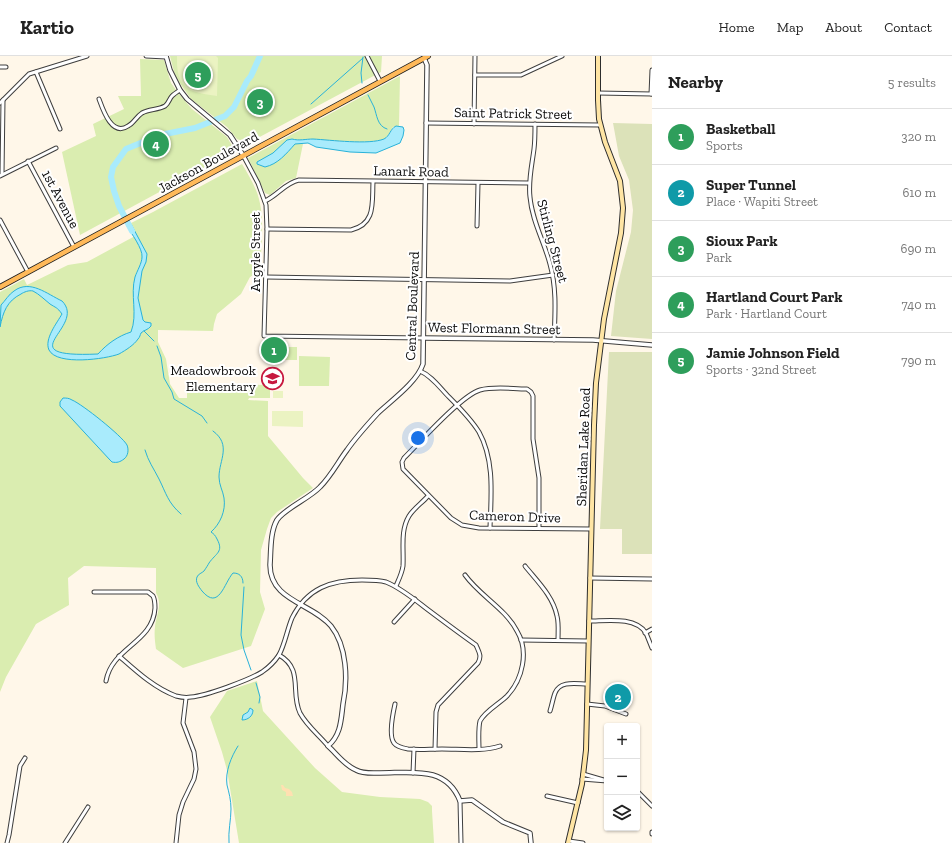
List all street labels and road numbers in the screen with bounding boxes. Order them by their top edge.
street label: Saint Patrick Street [454,104,573,123]
street label: Jackson Boulevard [155,128,262,197]
street label: Lanark Road [373,162,449,181]
street label: 1st Avenue [38,167,83,232]
street label: Stirling Street [533,198,572,286]
street label: Argyle Street [247,211,264,292]
street label: Central Boulevard [402,251,423,361]
street label: West Flormann Street [427,319,561,338]
street label: Sheridan Lake Road [573,387,594,507]
street label: Cameron Drive [469,506,562,527]

